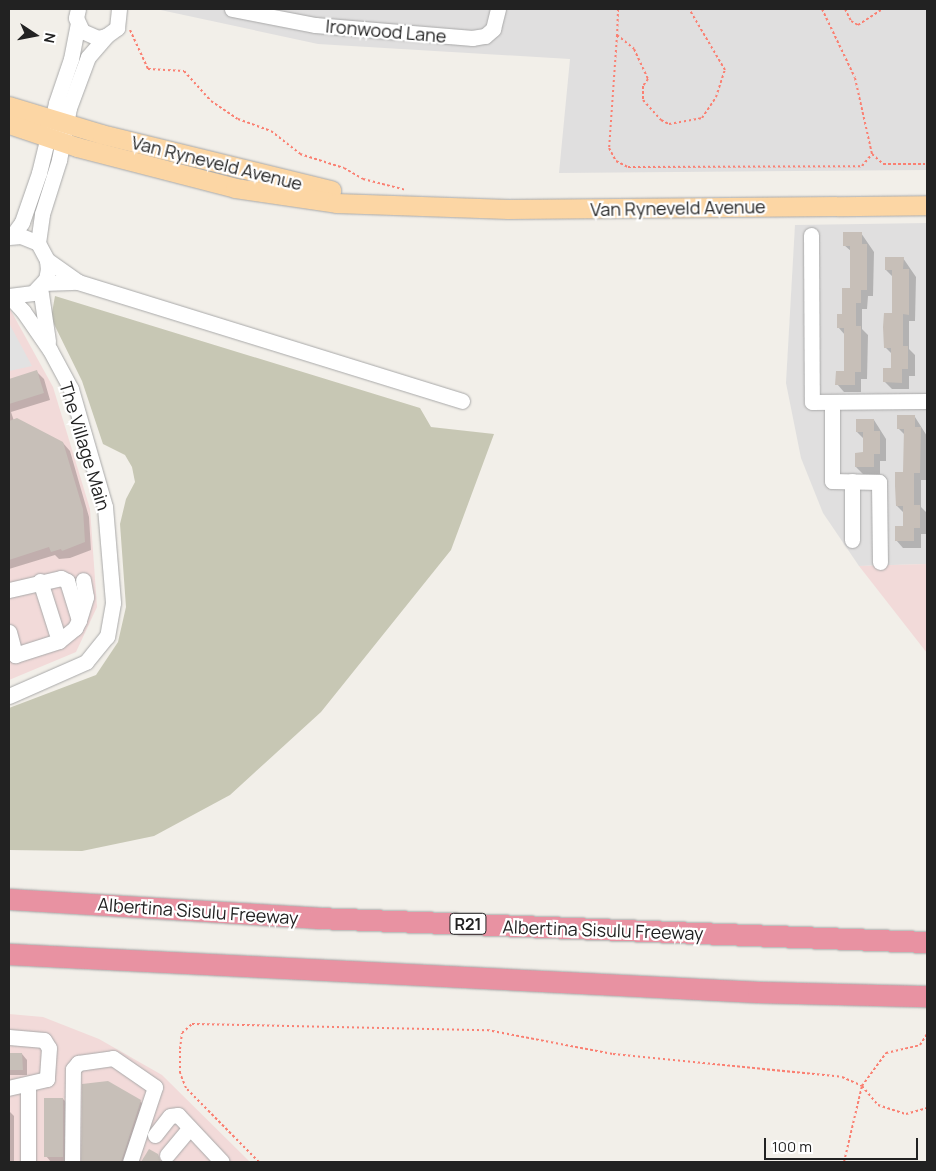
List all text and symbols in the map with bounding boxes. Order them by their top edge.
north arrow [10,10,60,60]
street label: Ironwood Lane [325,15,447,47]
text: N [40,31,61,45]
street label: Van Ryneveld Avenue [129,131,305,195]
street label: Van Ryneveld Avenue [590,196,766,220]
street label: The Village Main [55,379,115,513]
street label: Albertina Sisulu Freeway [97,893,299,929]
road number: R21 [449,911,487,938]
street label: Albertina Sisulu Freeway [502,916,704,944]
scale bar [766,1128,920,1160]
text: 100 m [772,1136,812,1157]

